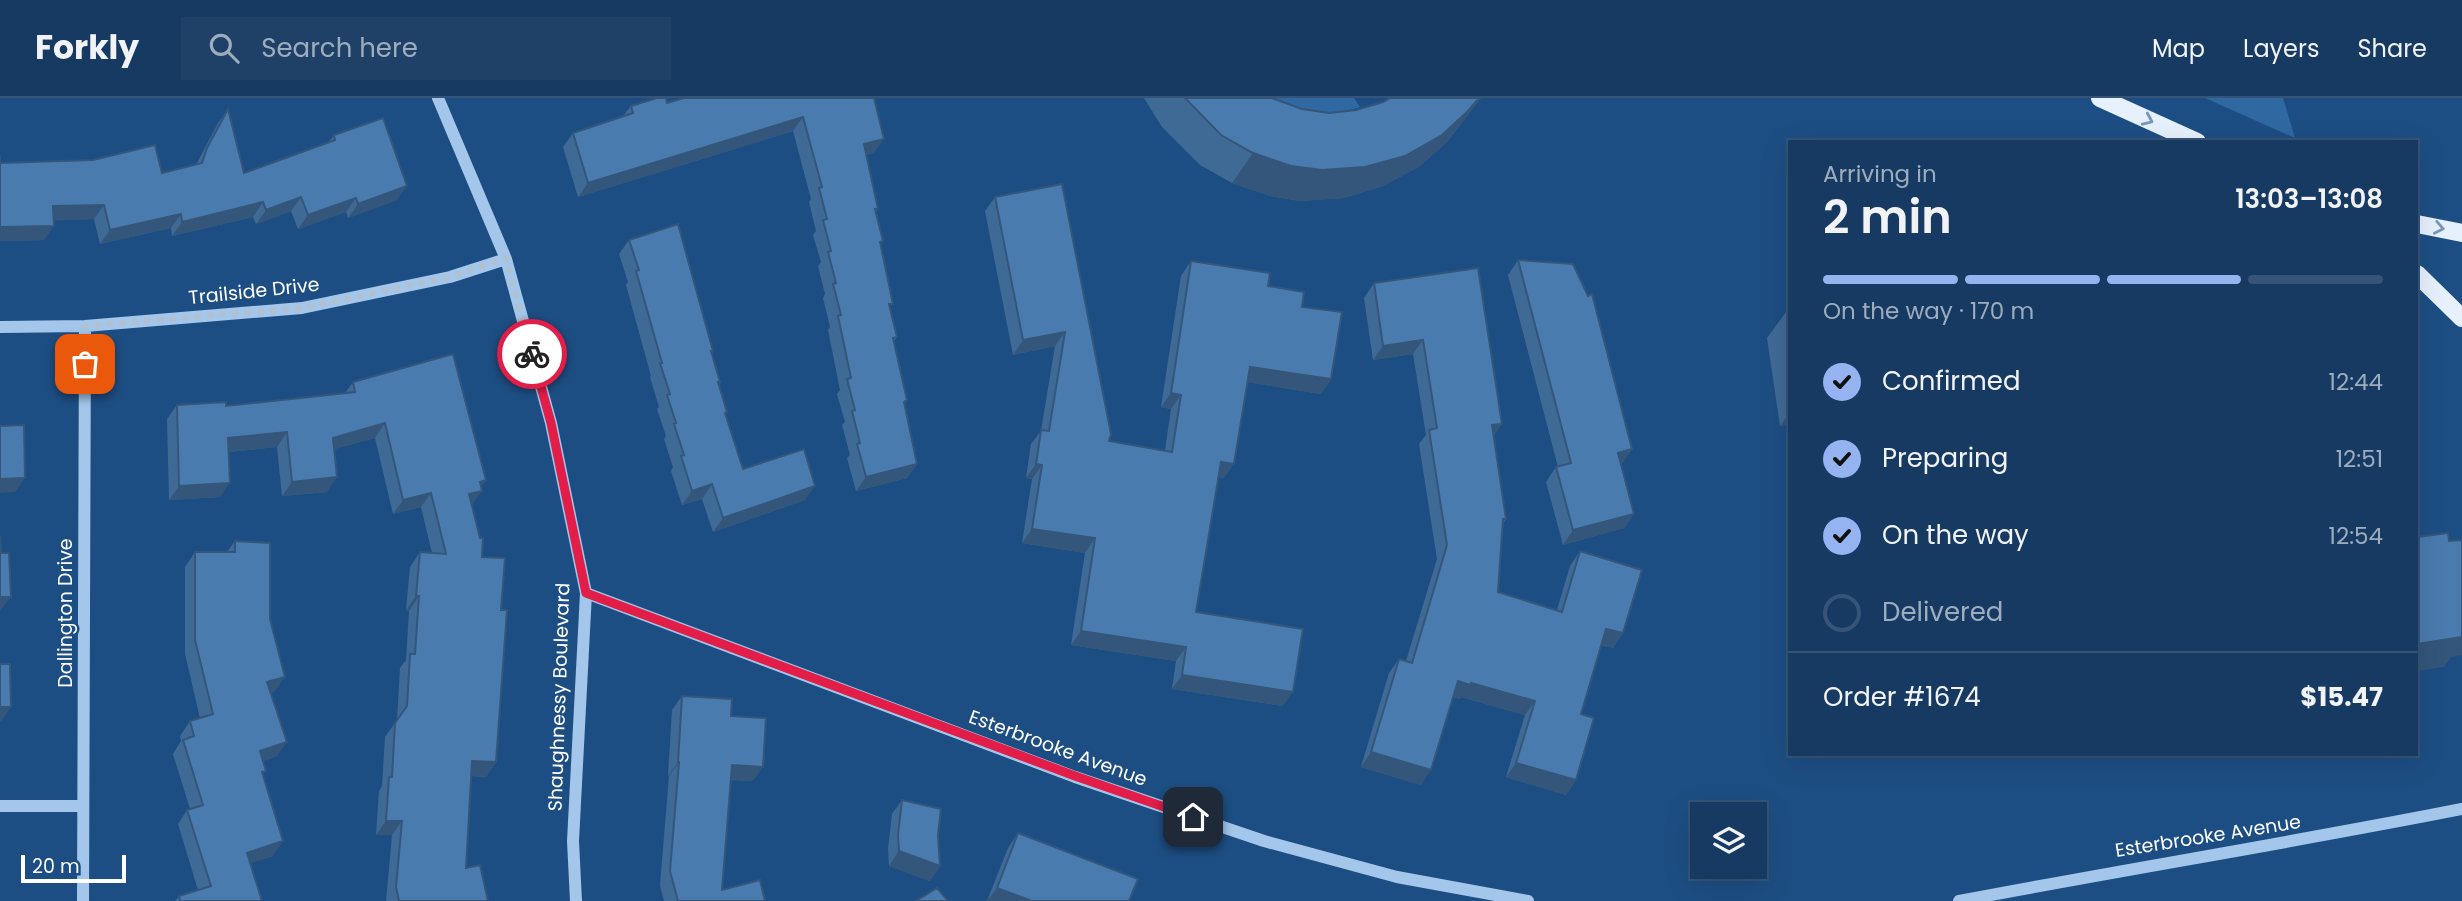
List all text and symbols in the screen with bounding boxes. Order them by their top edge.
search box [181,17,671,80]
text: Forkly [35,24,139,71]
icon: search [205,29,243,67]
text: Search here [261,30,418,66]
text: Map [2152,32,2205,65]
text: Layers [2243,32,2319,65]
text: Share [2357,32,2427,65]
one-way arrow [2141,112,2153,126]
text: Arriving in [1823,158,1937,190]
text: 13:03–13:08 [2235,181,2383,217]
text: 2 min [1823,185,1952,249]
one-way arrow [2433,220,2445,235]
street label: Trailside Drive [187,271,321,311]
text: On the way · 170 m [1823,295,2034,327]
courier [497,319,567,389]
pin [55,334,115,394]
icon: bike [513,335,551,373]
icon: bag [66,345,104,383]
icon: check [1823,363,1861,401]
text: Confirmed [1882,363,2020,399]
text: 12:44 [2329,366,2383,398]
icon: check [1823,440,1861,478]
text: Preparing [1882,440,2008,476]
text: 12:51 [2336,443,2383,475]
icon: check [1823,517,1861,555]
text: On the way [1882,517,2029,553]
text: 12:54 [2329,520,2383,552]
street label: Dallington Drive [52,538,79,688]
street label: Shaughnessy Boulevard [542,582,576,812]
text: Delivered [1882,594,2003,630]
text: Order #1674 [1823,679,1981,715]
text: $15.47 [2300,679,2383,715]
street label: Esterbrooke Avenue [965,703,1151,793]
pin [1163,787,1223,847]
icon: home [1174,798,1212,836]
map controls [1690,802,1767,879]
button: layers [1690,802,1767,879]
street label: Esterbrooke Avenue [2113,808,2303,864]
scale bar [21,852,126,884]
text: 20 m [32,853,80,880]

